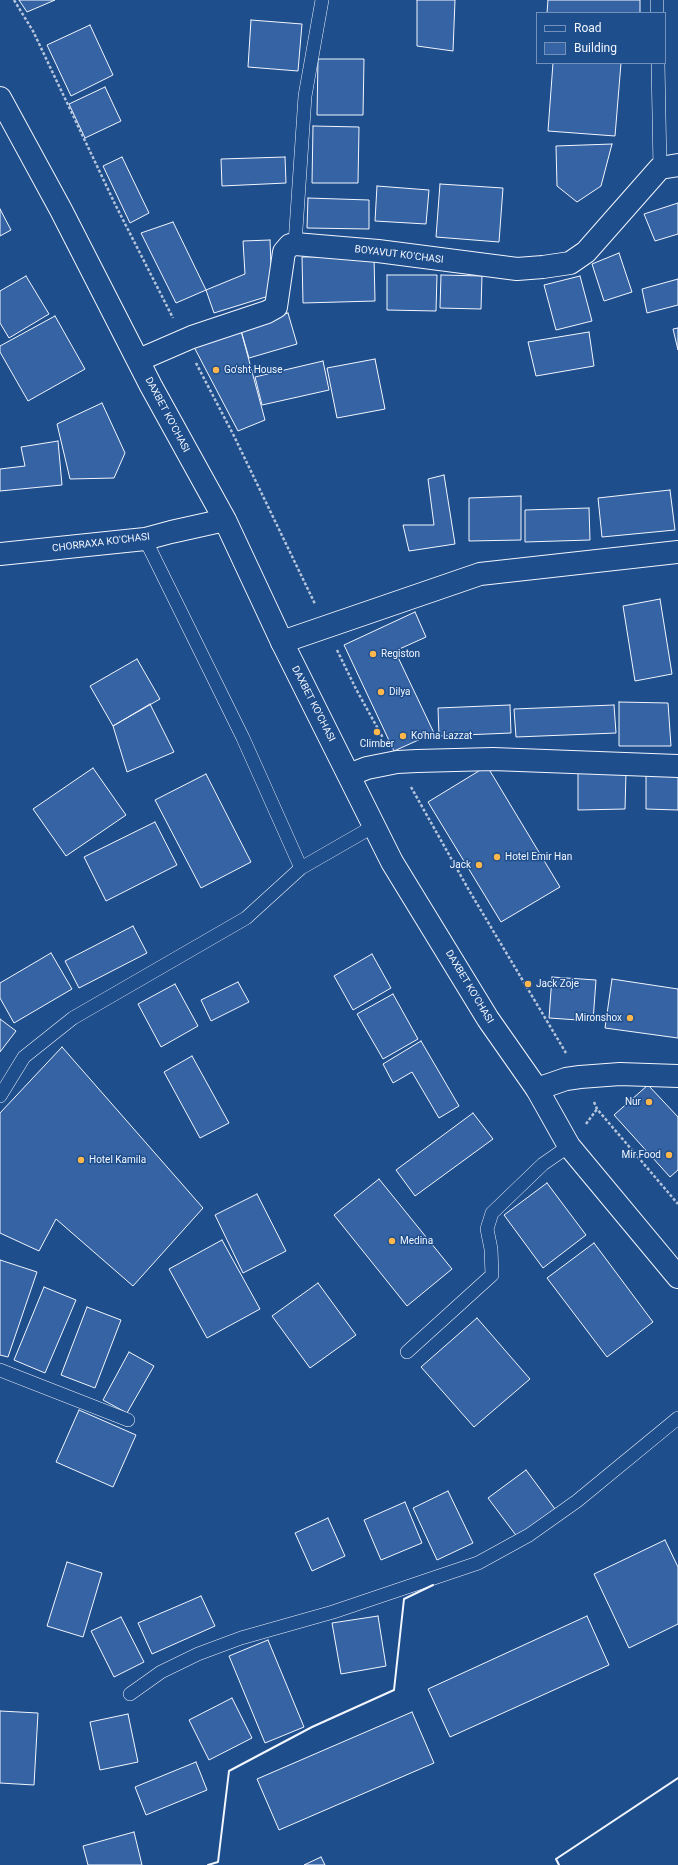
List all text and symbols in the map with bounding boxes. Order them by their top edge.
legend [536,12,666,64]
text: Road [574,21,602,35]
text: Building [574,41,617,55]
street label: BOYAVUT KO'CHASI [354,244,444,266]
place label: Go'sht House [224,364,282,376]
marker: Go'sht House [211,365,221,375]
street label: DAXBET KO'CHASI [142,375,192,455]
street label: CHORRAXA KO'CHASI [51,531,151,555]
place label: Registon [381,648,420,660]
marker: Registon [368,649,378,659]
street label: DAXBET KO'CHASI [289,664,337,744]
place label: Dilya [389,686,411,698]
marker: Dilya [376,687,386,697]
marker: Climber [372,727,382,737]
place label: Ko'hna Lazzat [411,730,472,742]
marker: Ko'hna Lazzat [398,731,408,741]
place label: Climber [360,738,394,750]
place label: Hotel Emir Han [505,851,572,863]
marker: Hotel Emir Han [492,852,502,862]
place label: Jack [450,859,471,871]
marker: Jack [474,860,484,870]
street label: DAXBET KO'CHASI [442,948,496,1026]
place label: Jack Zoje [536,978,579,990]
marker: Jack Zoje [523,979,533,989]
place label: Mironshox [575,1012,622,1024]
marker: Mironshox [625,1013,635,1023]
place label: Nur [625,1096,641,1108]
marker: Nur [644,1097,654,1107]
place label: Mir Food [621,1149,661,1161]
marker: Mir Food [664,1150,674,1160]
place label: Hotel Kamila [89,1154,146,1166]
marker: Hotel Kamila [76,1155,86,1165]
place label: Medina [400,1235,433,1247]
marker: Medina [387,1236,397,1246]

